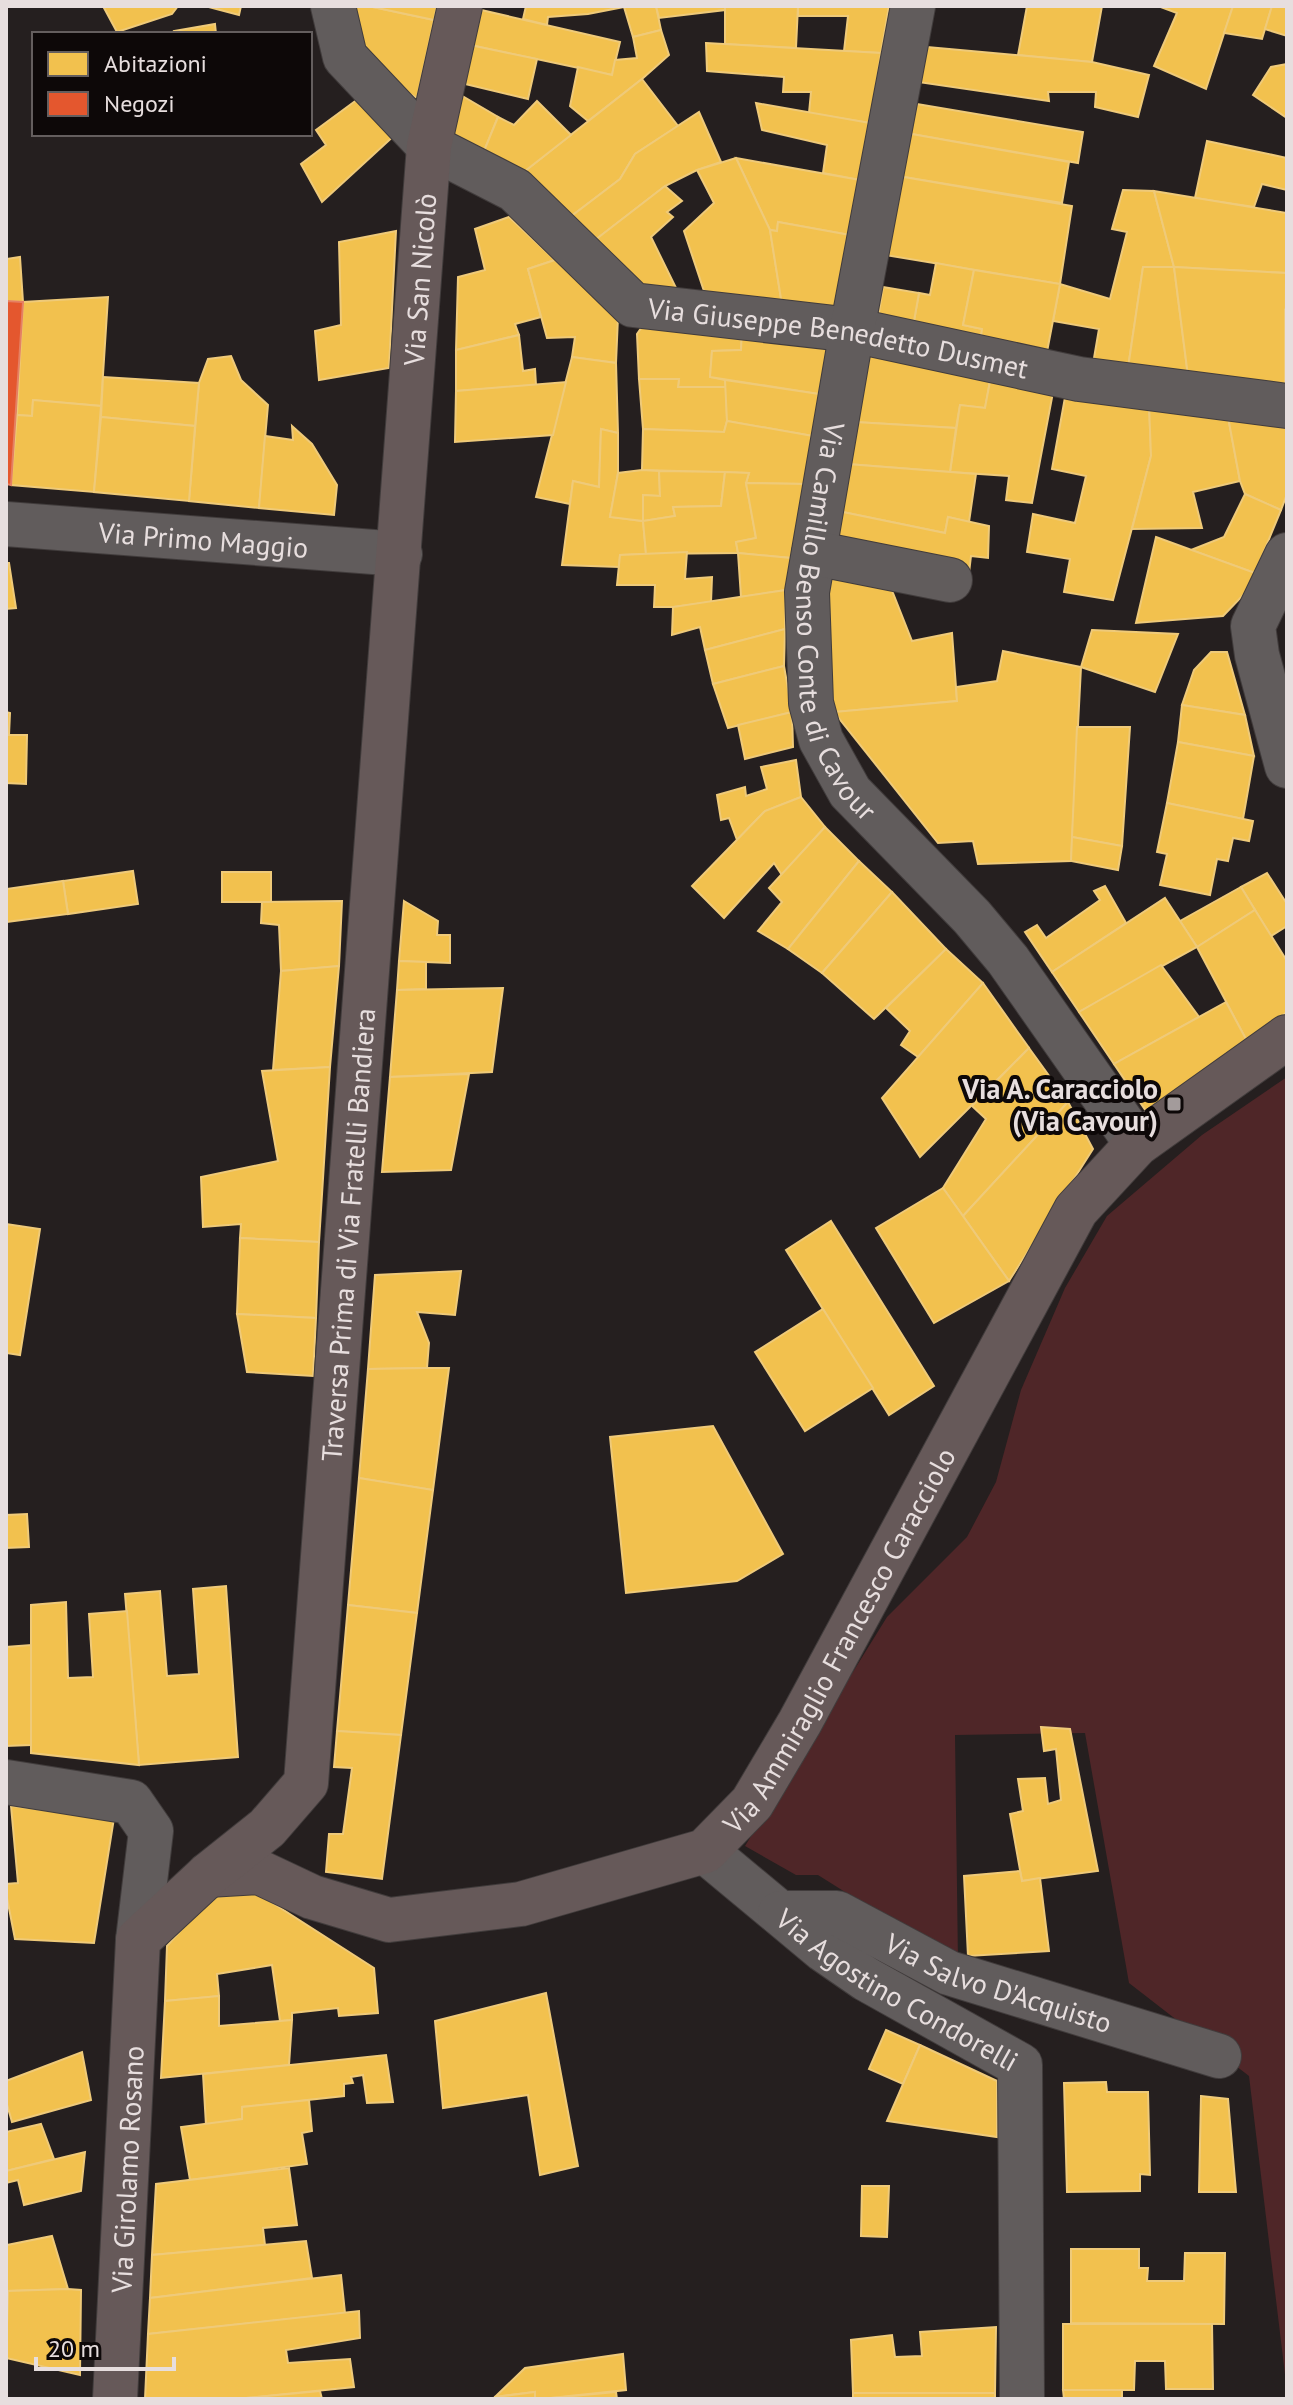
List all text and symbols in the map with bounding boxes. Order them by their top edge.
legend [32,32,312,136]
text: Abitazioni [104,48,207,79]
text: Negozi [104,88,175,119]
street label: Via San Nicolò [394,192,444,368]
street label: Via Giuseppe Benedetto Dusmet [645,288,1032,386]
street label: Via Camillo Benso Conte di Cavour [788,419,886,828]
street label: Via Primo Maggio [96,513,310,565]
street label: Traversa Prima di Via Fratelli Bandiera [312,1007,383,1463]
place label: Via A. Caracciolo (Via Cavour) [961,1070,1158,1139]
marker: Via A. Caracciolo (Via Cavour) [1165,1095,1183,1113]
street label: Via Ammiraglio Francesco Caracciolo [714,1441,963,1842]
street label: Via Agostino Condorelli [768,1899,1025,2079]
street label: Via Salvo D'Acquisto [878,1923,1116,2040]
street label: Via Girolamo Rosano [102,2045,151,2295]
scale bar [36,2321,174,2371]
text: 20 m [48,2333,100,2364]

